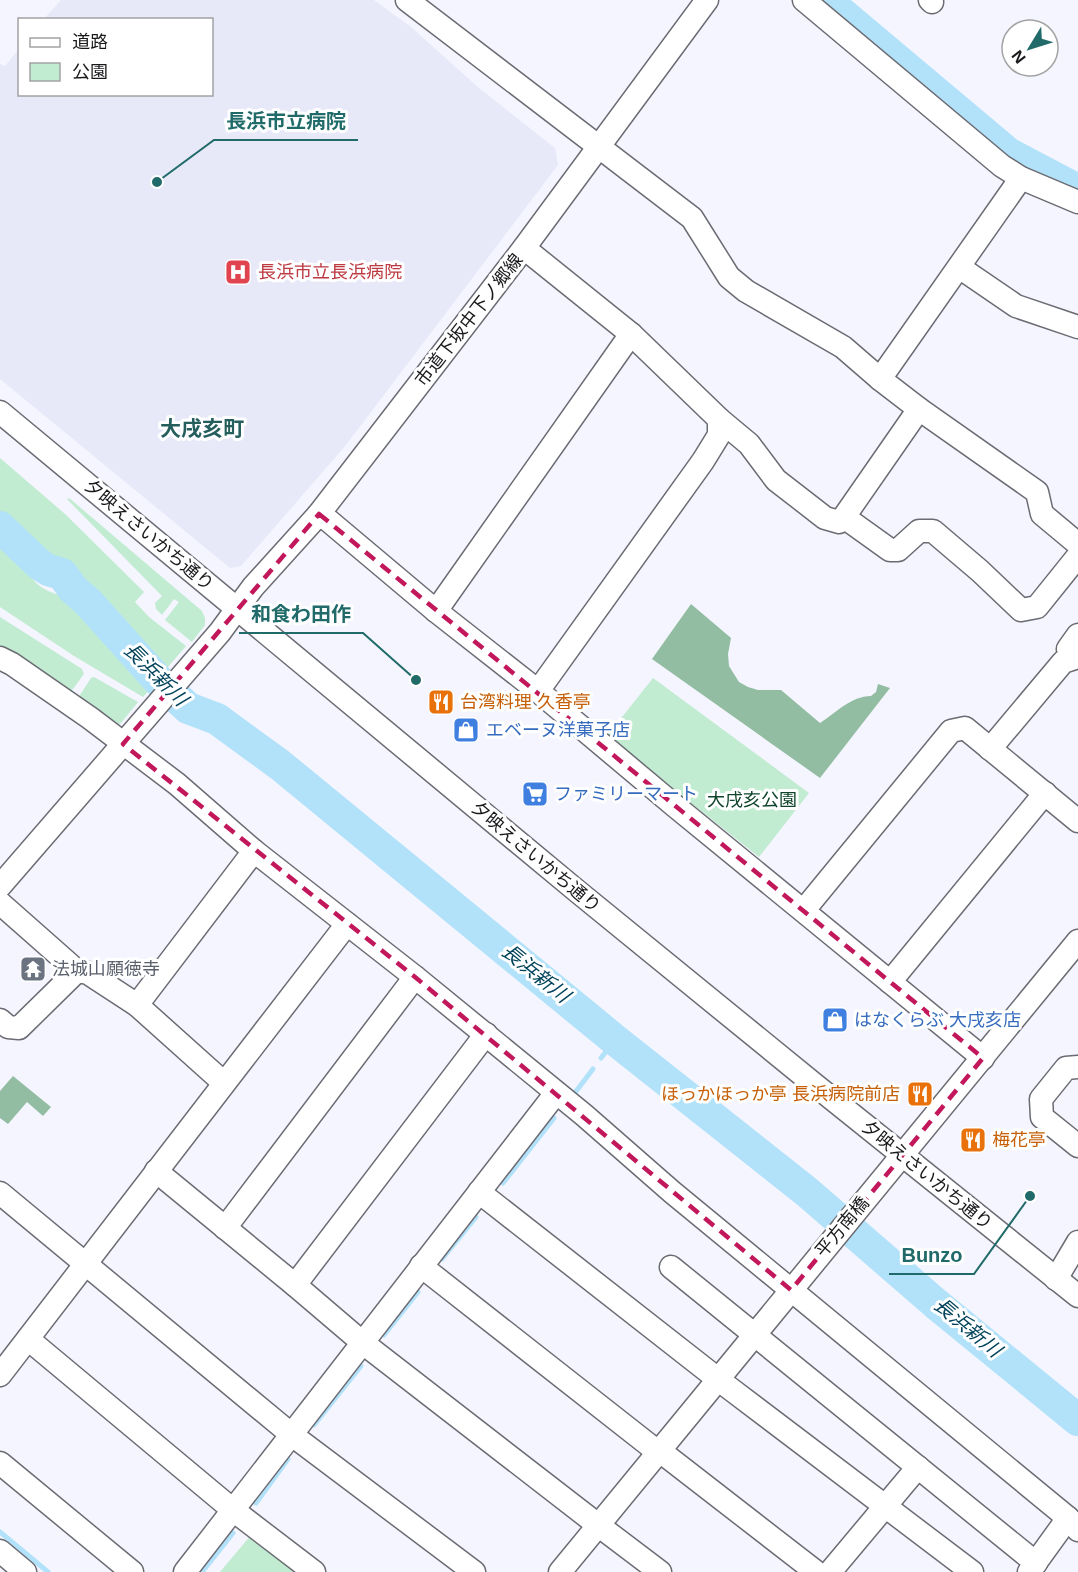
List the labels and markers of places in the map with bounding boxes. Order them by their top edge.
callout: 長浜市立病院 [214,102,358,140]
hospital icon: 長浜市立長浜病院 [223,257,253,287]
place label: 長浜市立長浜病院 [258,262,402,282]
callout: 和食わ田作 [239,595,363,633]
restaurant icon: 台湾料理 久香亭 [426,687,456,717]
place label: 台湾料理 久香亭 [460,692,591,712]
shop icon: エベーヌ洋菓子店 [451,715,481,745]
place label: エベーヌ洋菓子店 [486,720,630,740]
supermarket icon: ファミリーマート [520,779,550,809]
place label: ファミリーマート [554,784,698,804]
temple icon: 法城山願徳寺 [18,954,48,984]
place label: 法城山願徳寺 [52,959,160,979]
shop icon: はなくらぶ 大戌亥店 [820,1005,850,1035]
place label: はなくらぶ 大戌亥店 [854,1010,1021,1030]
restaurant icon: ほっかほっか亭 長浜病院前店 [905,1079,935,1109]
place label: ほっかほっか亭 長浜病院前店 [661,1084,900,1104]
restaurant icon: 梅花亭 [958,1125,988,1155]
place label: 梅花亭 [992,1130,1046,1150]
callout: Bunzo [889,1236,974,1274]

